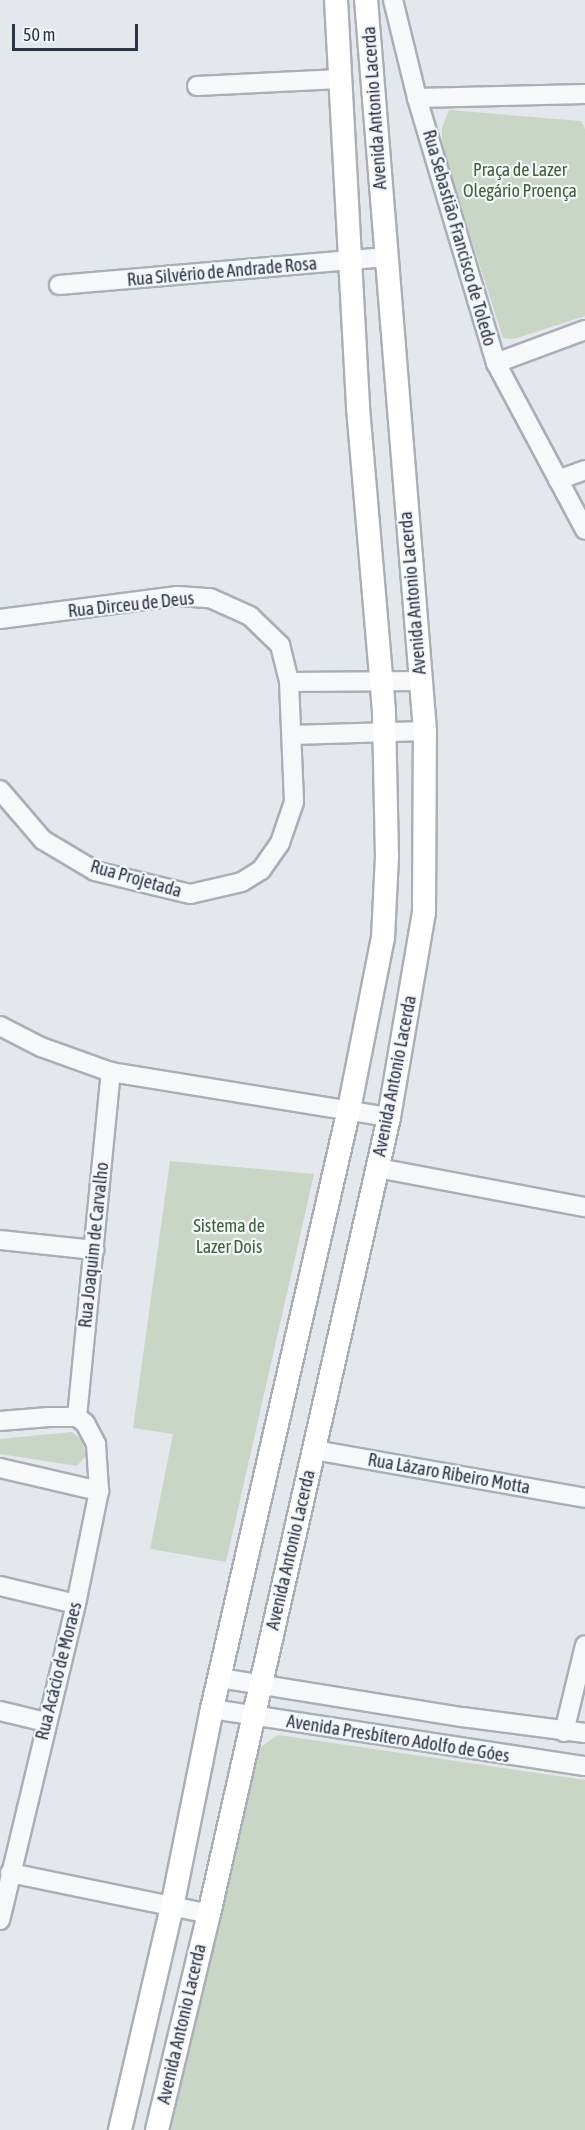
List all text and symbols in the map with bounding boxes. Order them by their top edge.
scale bar [15,12,141,50]
text: 50 m [23,24,55,45]
street label: Avenida Antonio Lacerda [359,26,391,190]
street label: Rua Sebastião Francisco de Toledo [418,127,500,349]
park label: Praça de Lazer Olegário Proença [463,160,577,202]
street label: Rua Silvério de Andrade Rosa [126,253,318,291]
street label: Avenida Antonio Lacerda [395,511,431,675]
street label: Rua Dirceu de Deus [67,588,195,622]
street label: Rua Projetada [88,856,184,902]
street label: Avenida Antonio Lacerda [369,994,421,1158]
street label: Rua Joaquim de Carvalho [75,1161,113,1329]
park label: Sistema de Lazer Dois [193,1216,265,1258]
street label: Rua Lázaro Ribeiro Motta [366,1449,532,1499]
street label: Avenida Antonio Lacerda [262,1468,320,1632]
street label: Rua Acácio de Moraes [31,1600,87,1742]
street label: Avenida Presbítero Adolfo de Góes [285,1711,511,1767]
street label: Avenida Antonio Lacerda [153,1942,211,2106]

